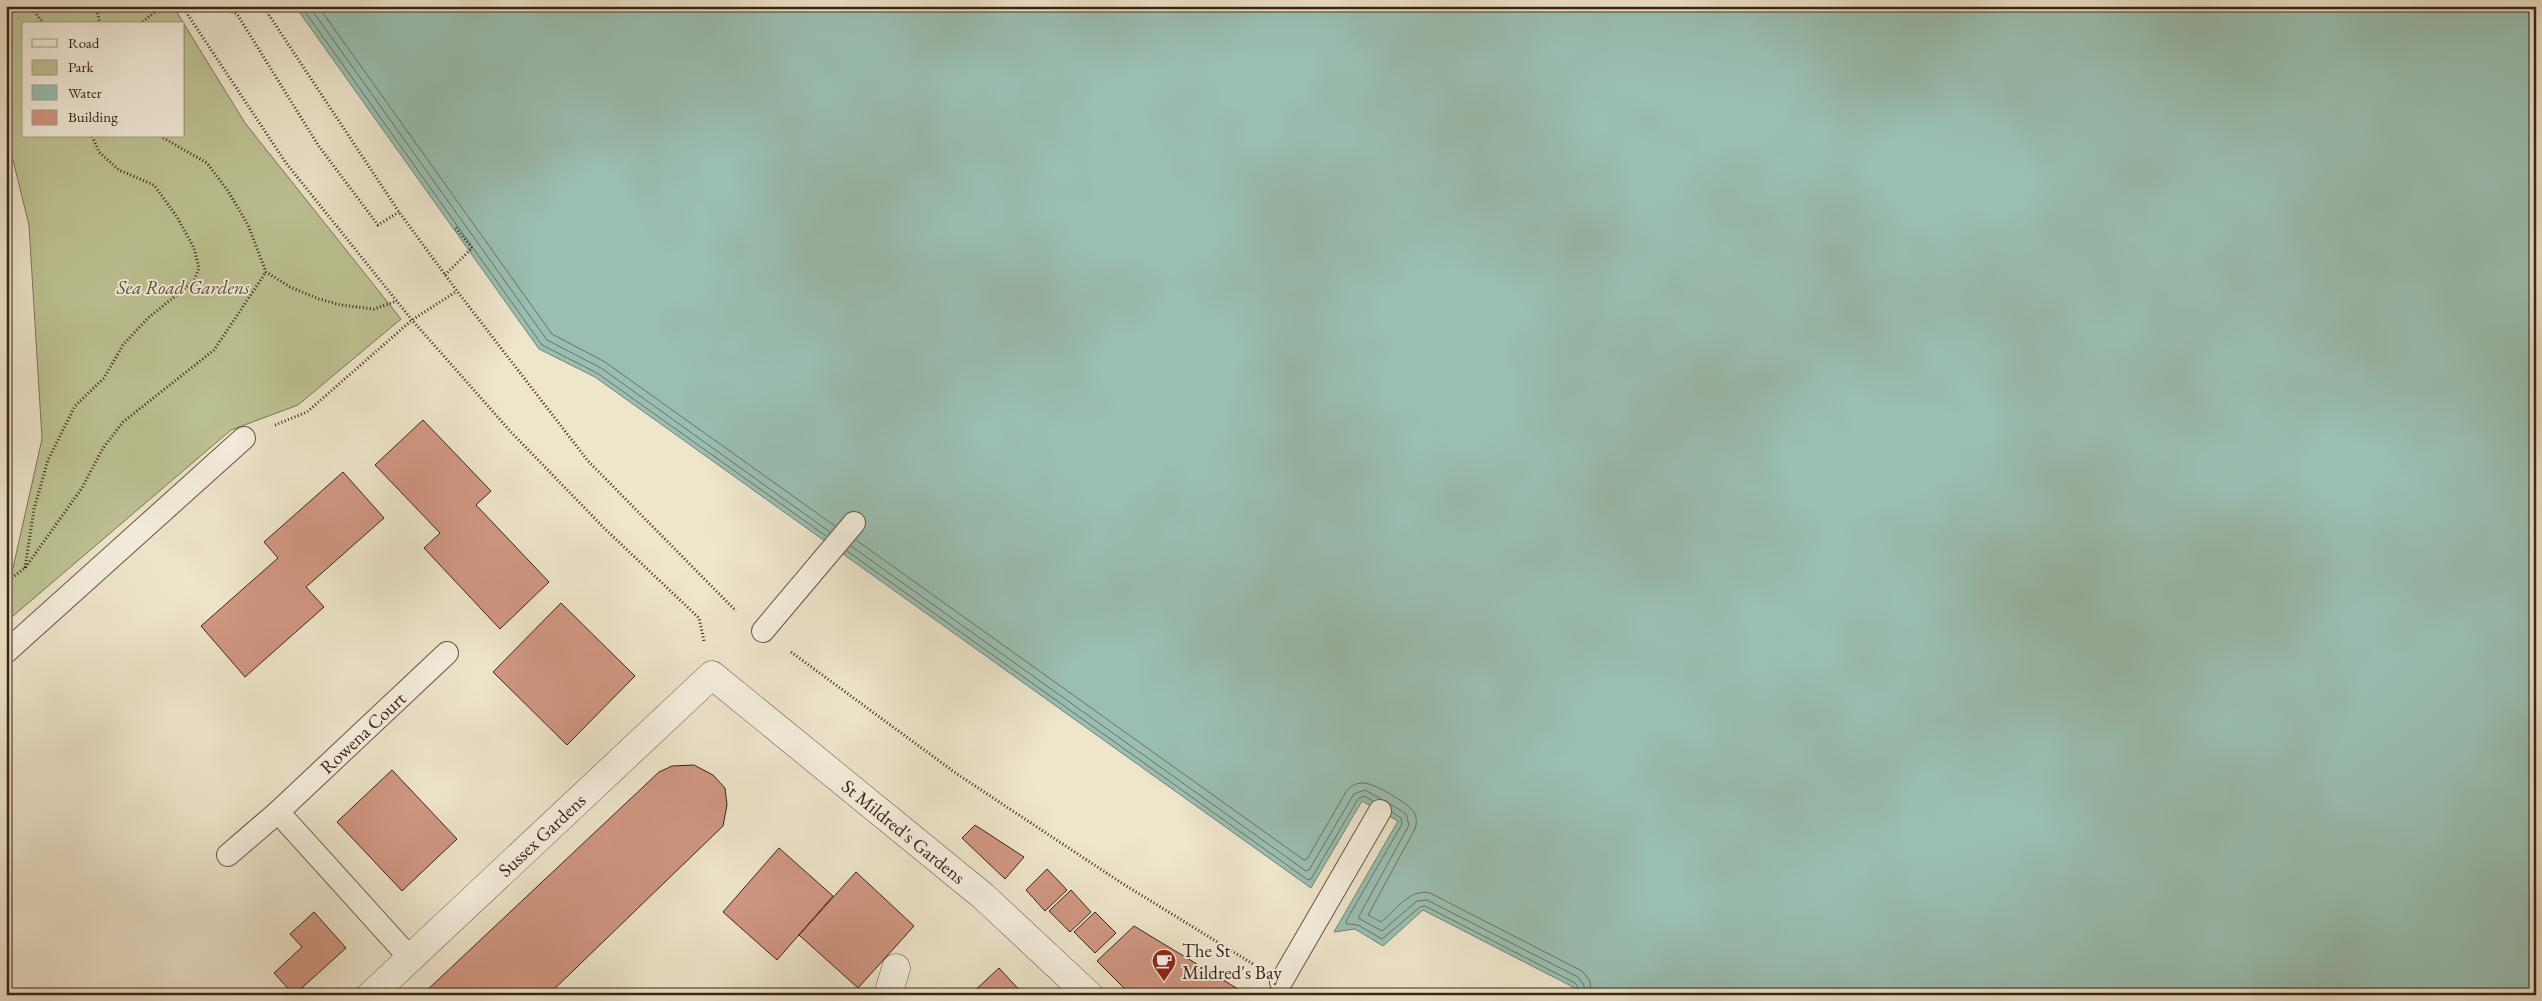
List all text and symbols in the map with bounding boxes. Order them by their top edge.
legend [22,22,185,138]
text: Road [68,33,100,52]
text: Park [68,57,95,76]
text: Water [68,83,102,102]
text: Building [68,107,118,126]
park label: Sea Road Gardens [116,275,250,300]
street label: Rowena Court [314,686,411,779]
street label: St Mildred's Gardens [836,774,970,890]
street label: Sussex Gardens [493,788,591,882]
place label: The St Mildred's Bay [1182,938,1282,985]
cafe icon: The St Mildred's Bay [1151,948,1177,982]

